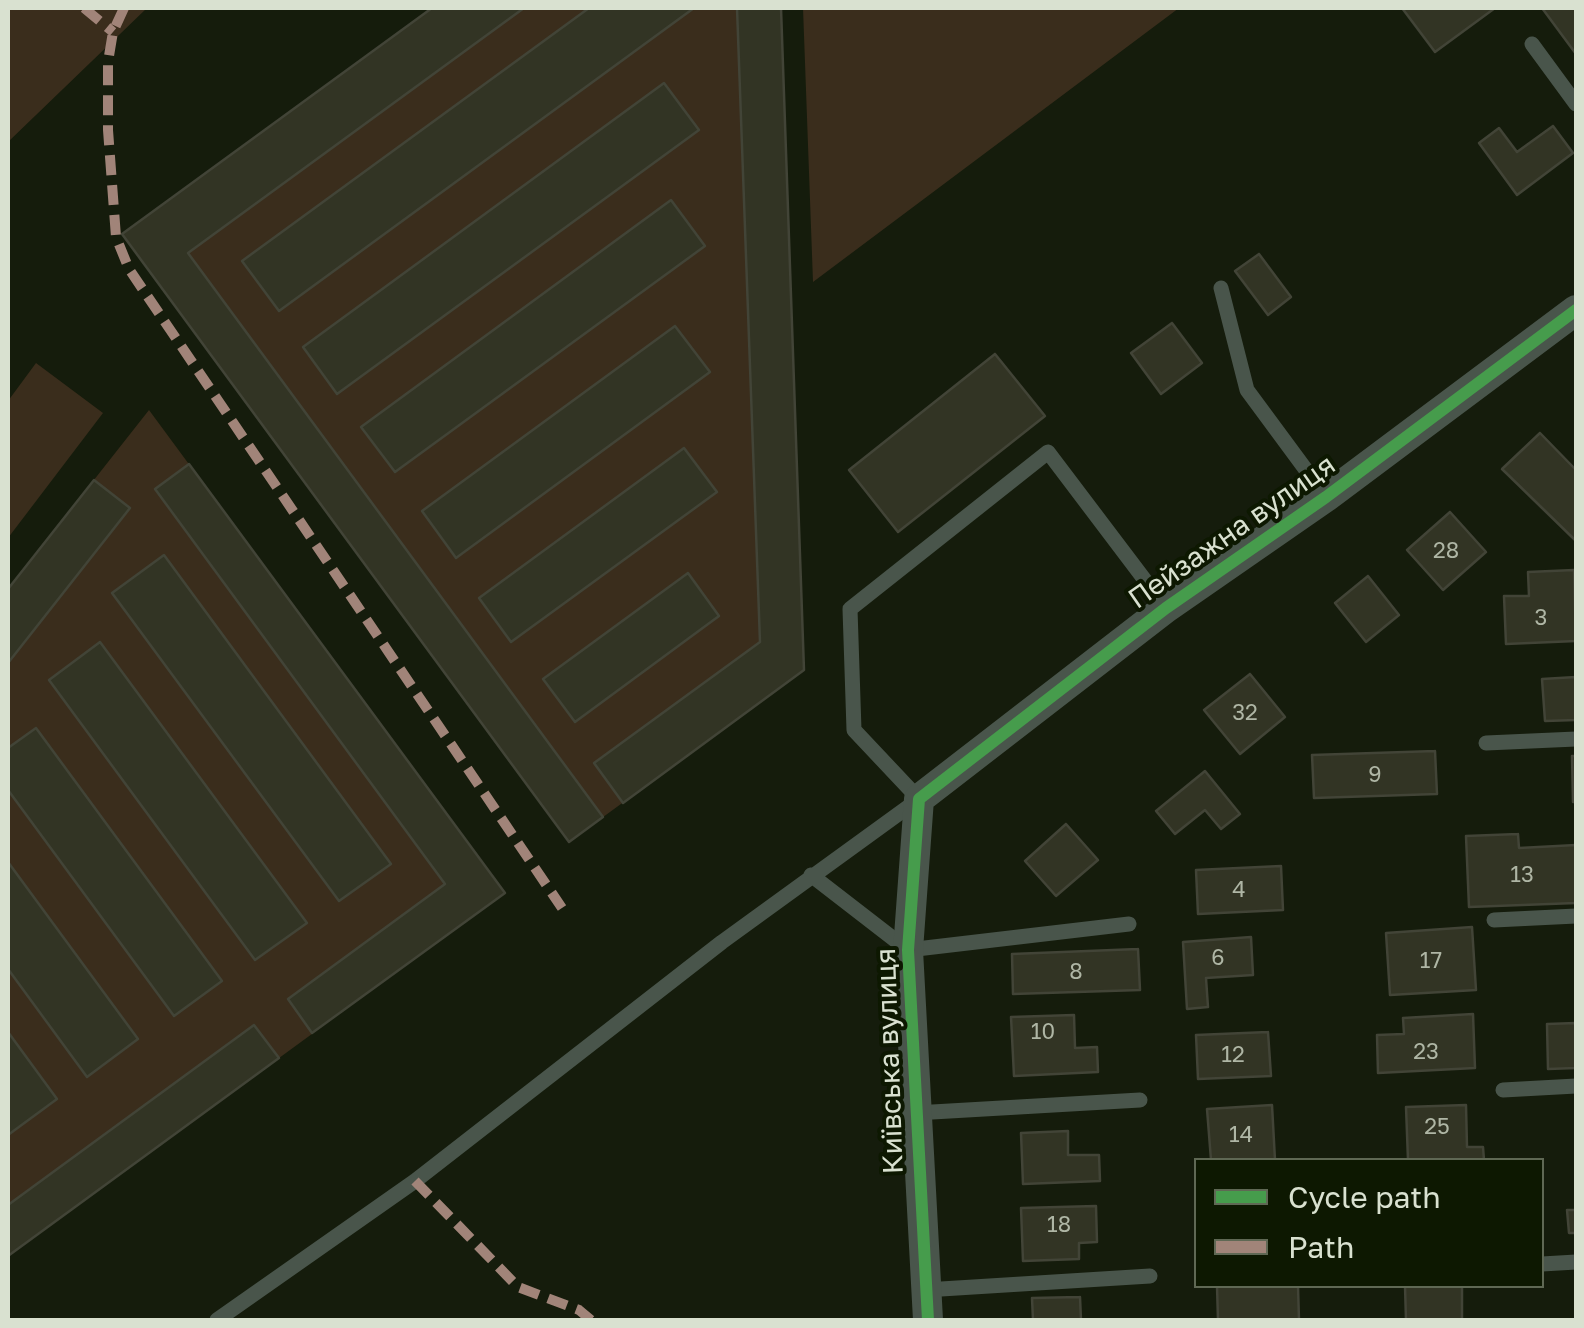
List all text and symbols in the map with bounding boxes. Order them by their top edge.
street label: Пейзажна вулиця [1122,448,1342,616]
house number: 28 [1433,538,1459,564]
house number: 3 [1535,605,1547,631]
house number: 32 [1232,700,1258,726]
house number: 9 [1368,762,1382,788]
house number: 13 [1510,862,1534,888]
house number: 4 [1232,877,1246,903]
house number: 6 [1211,945,1225,971]
street label: Київська вулиця [869,947,911,1175]
house number: 17 [1420,948,1442,974]
house number: 8 [1069,959,1083,985]
house number: 10 [1031,1019,1055,1045]
house number: 23 [1413,1039,1439,1065]
house number: 12 [1221,1042,1245,1068]
house number: 25 [1424,1114,1450,1140]
house number: 14 [1229,1122,1253,1148]
legend [1194,1158,1544,1288]
text: Cycle path [1288,1179,1441,1215]
house number: 18 [1047,1212,1071,1238]
text: Path [1288,1229,1354,1265]

